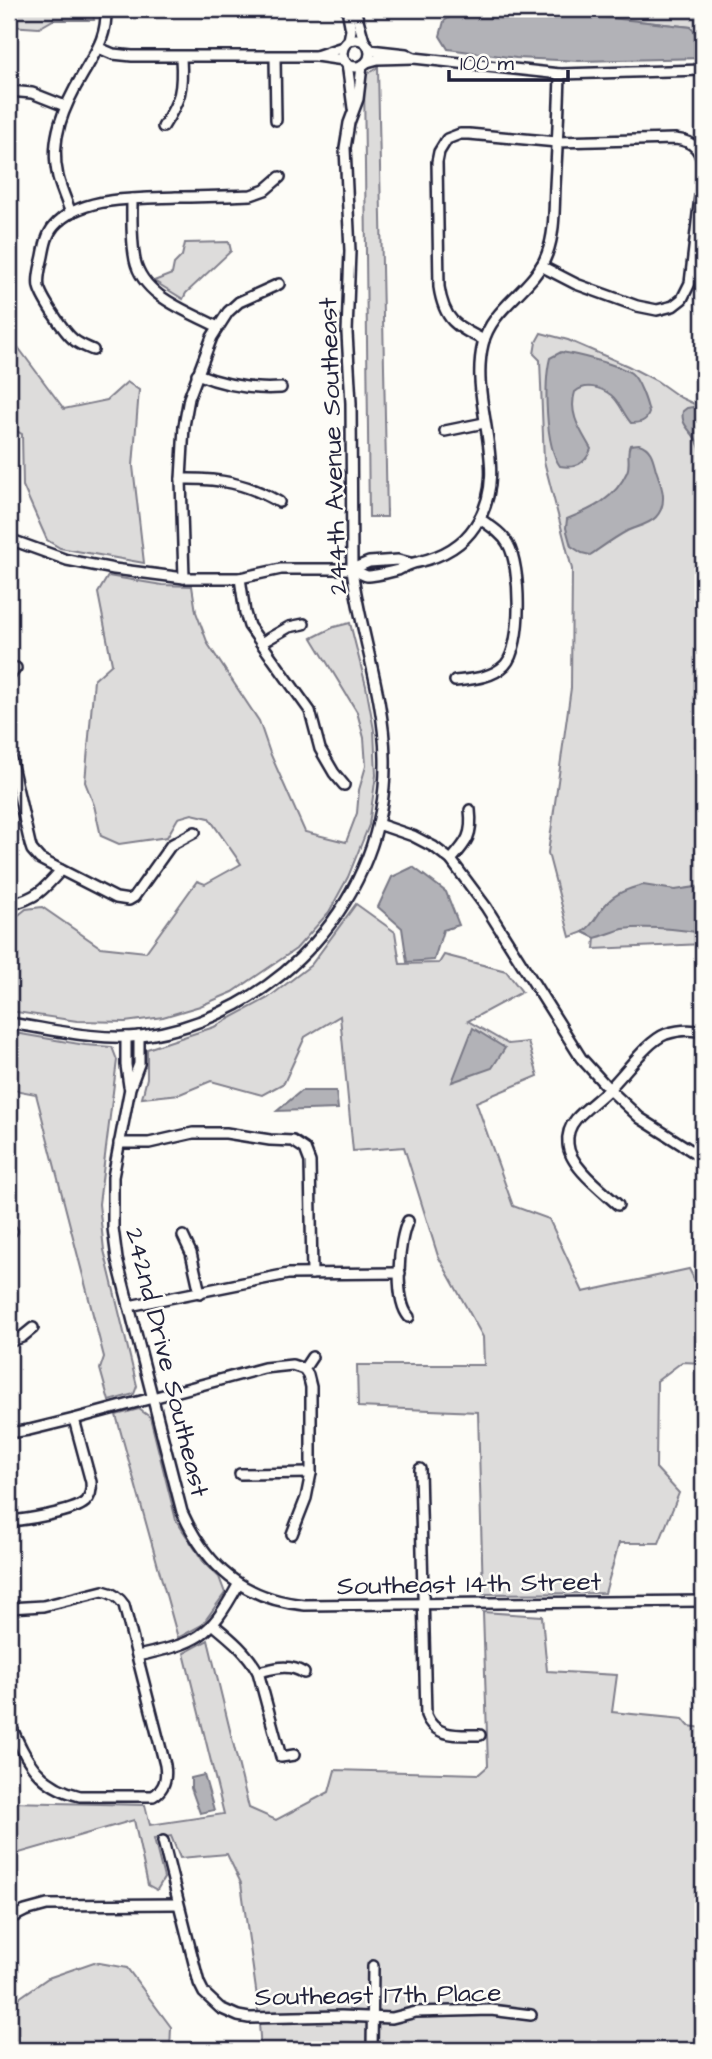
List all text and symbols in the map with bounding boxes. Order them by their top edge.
scale bar [449,38,568,82]
text: 100 m [460,49,515,78]
street label: 244th Avenue Southeast [310,296,356,595]
street label: 242nd Drive Southeast [116,1224,218,1501]
street label: Southeast 14th Street [337,1564,602,1604]
street label: Southeast 17th Place [254,1975,502,2015]

